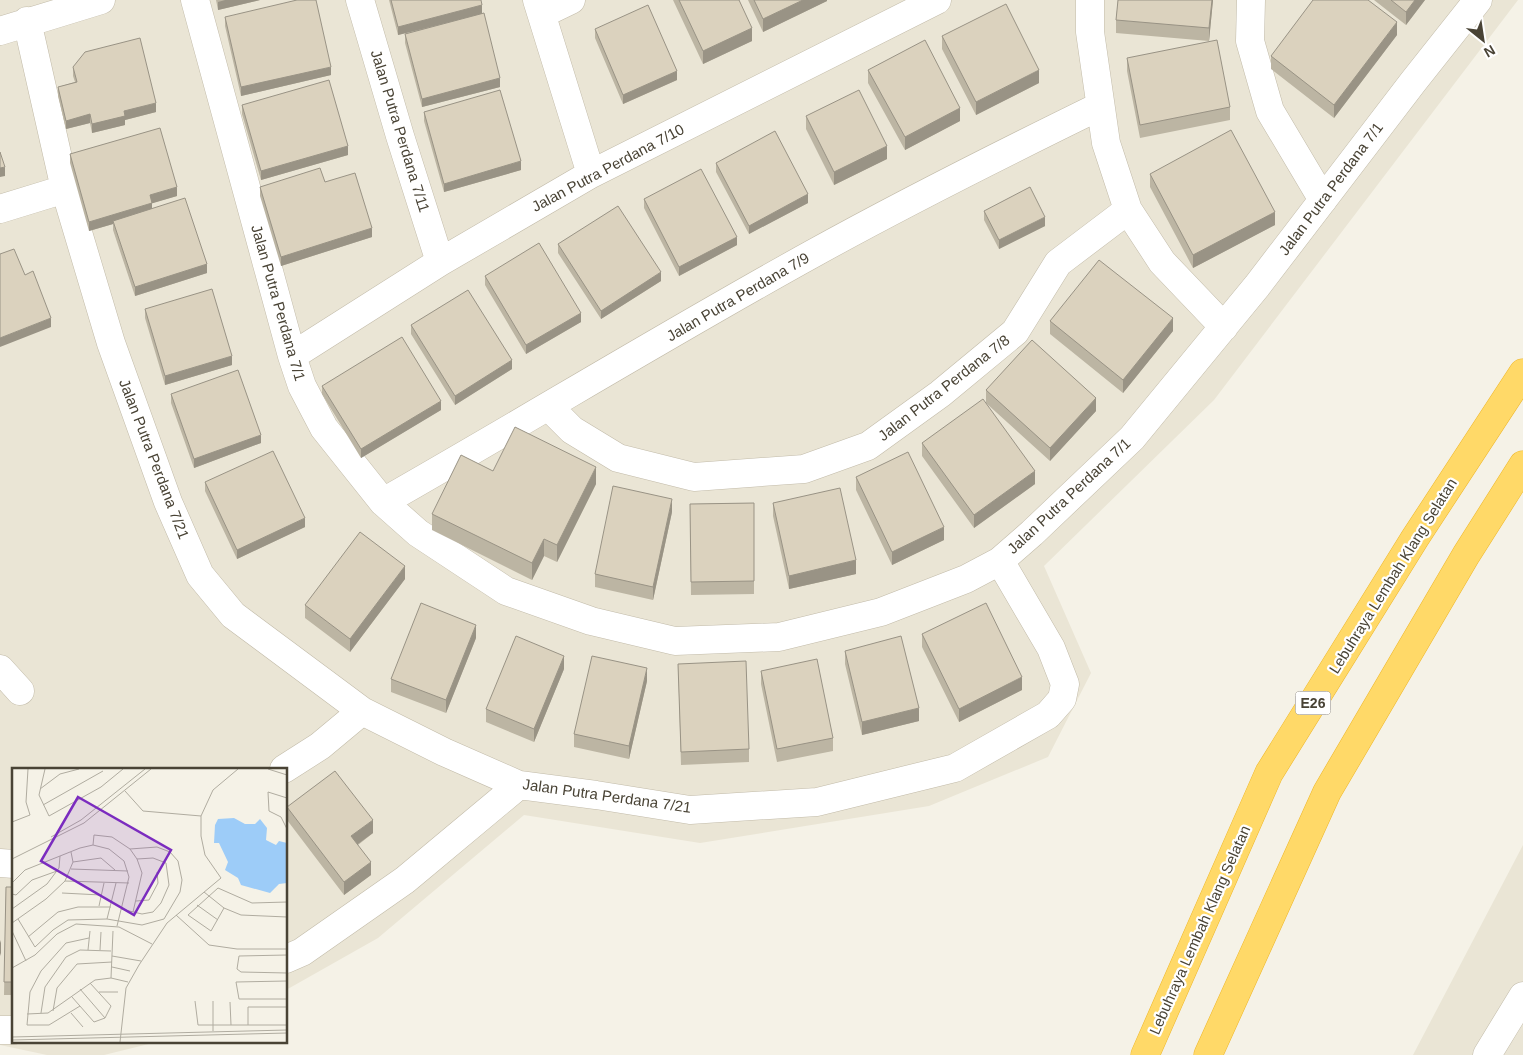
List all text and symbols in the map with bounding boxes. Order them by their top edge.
north arrow [1458,15,1508,65]
text: N [1481,42,1498,61]
street label: Jalan Putra Perdana 7/11 [368,48,433,214]
street label: Jalan Putra Perdana 7/1 [1275,119,1386,258]
street label: Jalan Putra Perdana 7/10 [529,120,687,215]
street label: Jalan Putra Perdana 7/1 [248,223,309,383]
street label: Jalan Putra Perdana 7/9 [663,249,812,344]
street label: Jalan Putra Perdana 7/8 [875,331,1013,444]
street label: Jalan Putra Perdana 7/21 [116,376,193,541]
street label: Jalan Putra Perdana 7/1 [1004,434,1134,557]
street label: Lebuhraya Lembah Klang Selatan [1325,475,1460,676]
road number: E26 [1296,691,1330,714]
inset map [12,768,288,1042]
street label: Jalan Putra Perdana 7/21 [522,775,692,816]
street label: Lebuhraya Lembah Klang Selatan [1146,823,1253,1037]

